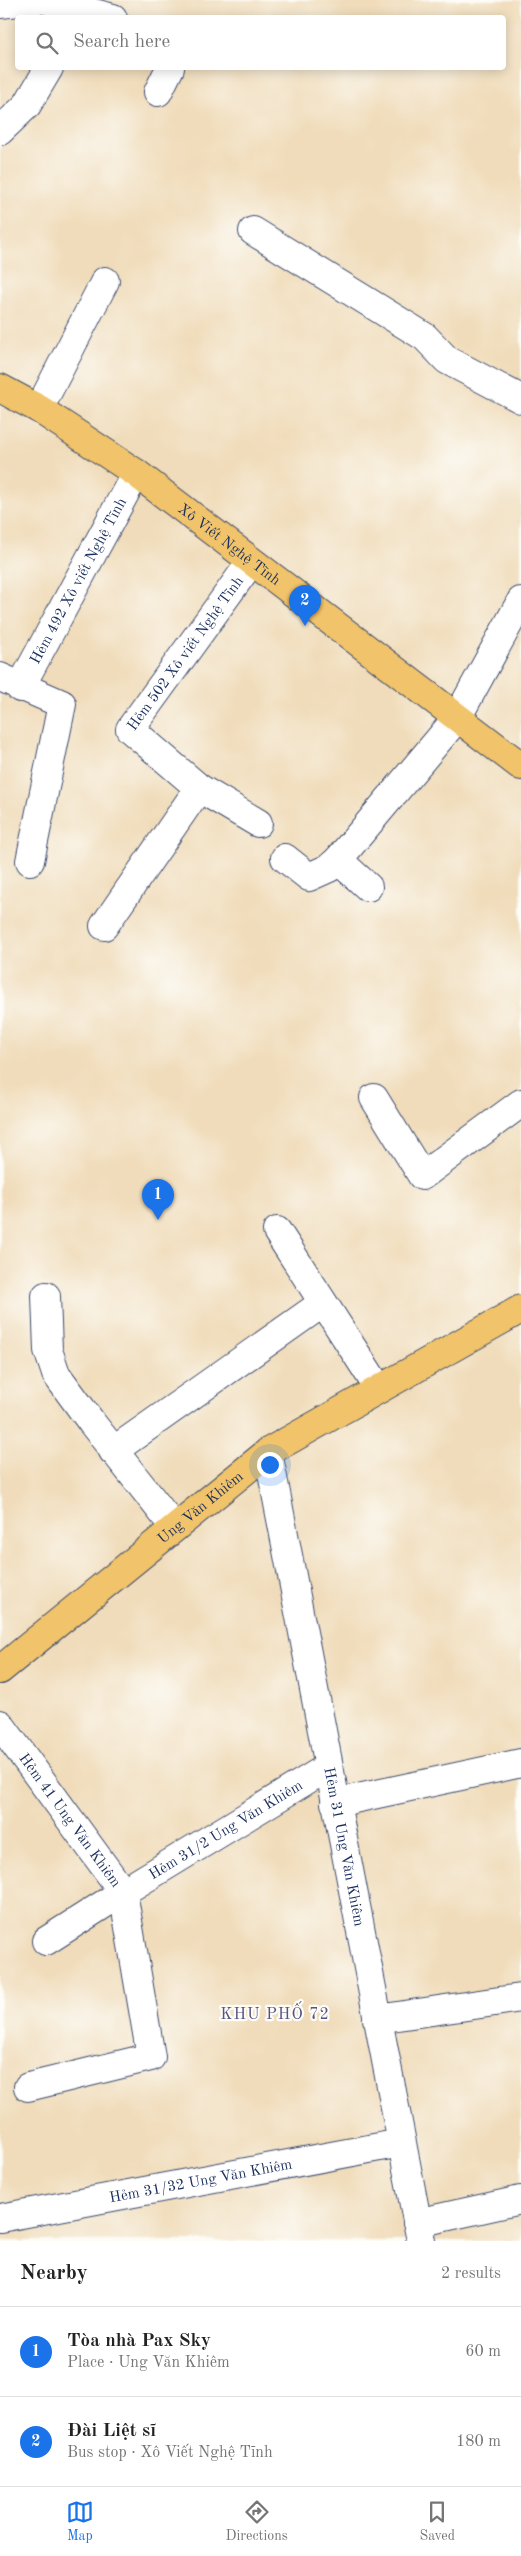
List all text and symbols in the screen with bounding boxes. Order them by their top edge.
search box [15,15,506,70]
icon: search [33,29,61,57]
text: Search here [73,33,170,52]
street label: Hẻm 492 Xô viết Nghệ Tĩnh [28,496,130,667]
street label: Xô Viết Nghệ Tĩnh [175,502,283,589]
street label: Hẻm 502 Xô viết Nghệ Tĩnh [125,574,247,734]
pin: 2 [289,585,321,626]
pin: 1 [142,1179,174,1220]
your location [257,1452,283,1478]
street label: Ung Văn Khiêm [156,1469,247,1547]
street label: Hẻm 41 Ung Văn Khiêm [15,1751,123,1891]
street label: Hẻm 31 Ung Văn Khiêm [320,1766,366,1928]
street label: Hẻm 31/2 Ung Văn Khiêm [147,1778,306,1883]
district label: KHU PHỐ 72 [220,2001,330,2023]
street label: Hẻm 31/32 Ung Văn Khiêm [108,2158,294,2206]
text: Nearby [20,2263,88,2284]
text: 2 results [441,2266,501,2282]
text: Tòa nhà Pax Sky [67,2332,211,2351]
text: 1 [31,2344,41,2360]
text: 60 m [465,2344,501,2360]
text: Place · Ung Văn Khiêm [67,2355,230,2371]
text: Đài Liệt sĩ [67,2422,156,2441]
text: 2 [31,2434,41,2450]
text: 180 m [456,2434,501,2450]
text: Bus stop · Xô Viết Nghệ Tĩnh [67,2445,273,2461]
tab: Map [66,2498,94,2545]
tab: Directions [226,2498,288,2545]
tab: Saved [419,2498,455,2545]

